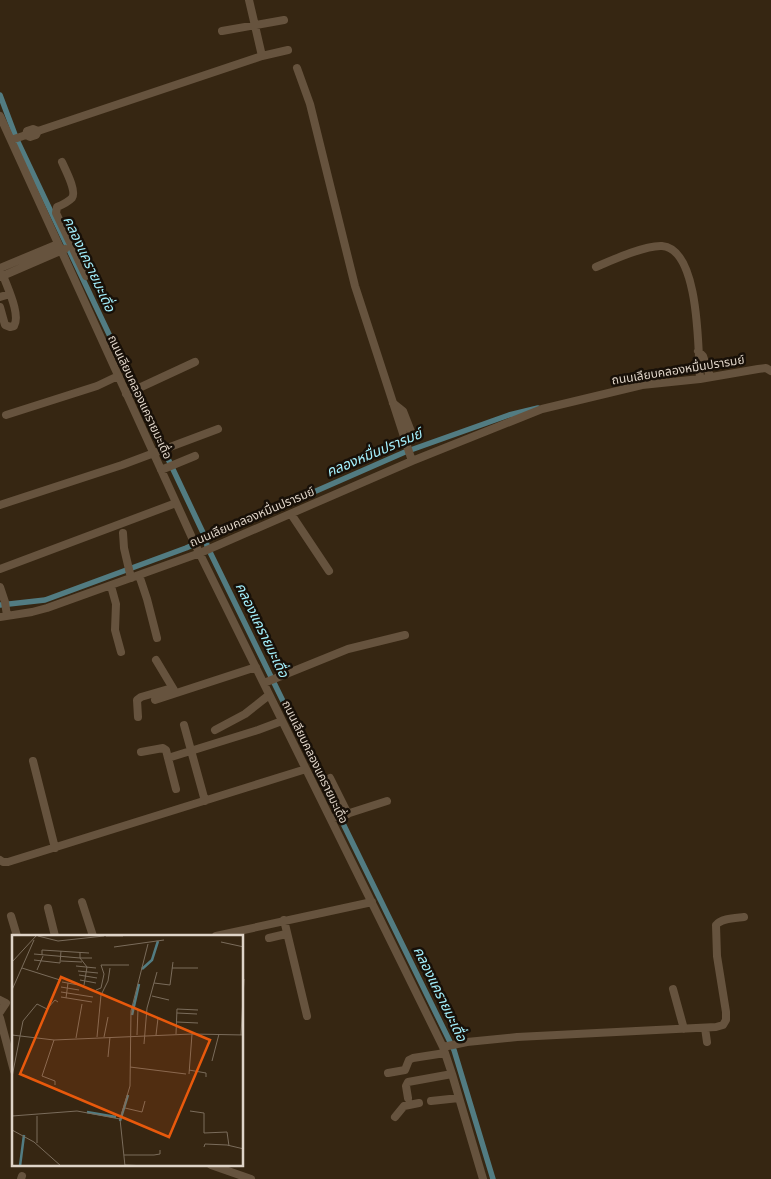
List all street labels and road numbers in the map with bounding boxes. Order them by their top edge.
street label: ถนนเลียบคลองแครายมะเดื่อ [105,332,177,461]
street label: ถนนเลียบคลองหมื่นปรารมย์ [610,351,745,387]
street label: ถนนเลียบคลองหมื่นปรารมย์ [187,482,317,550]
street label: ถนนเลียบคลองแครายมะเดื่อ [279,697,353,826]

